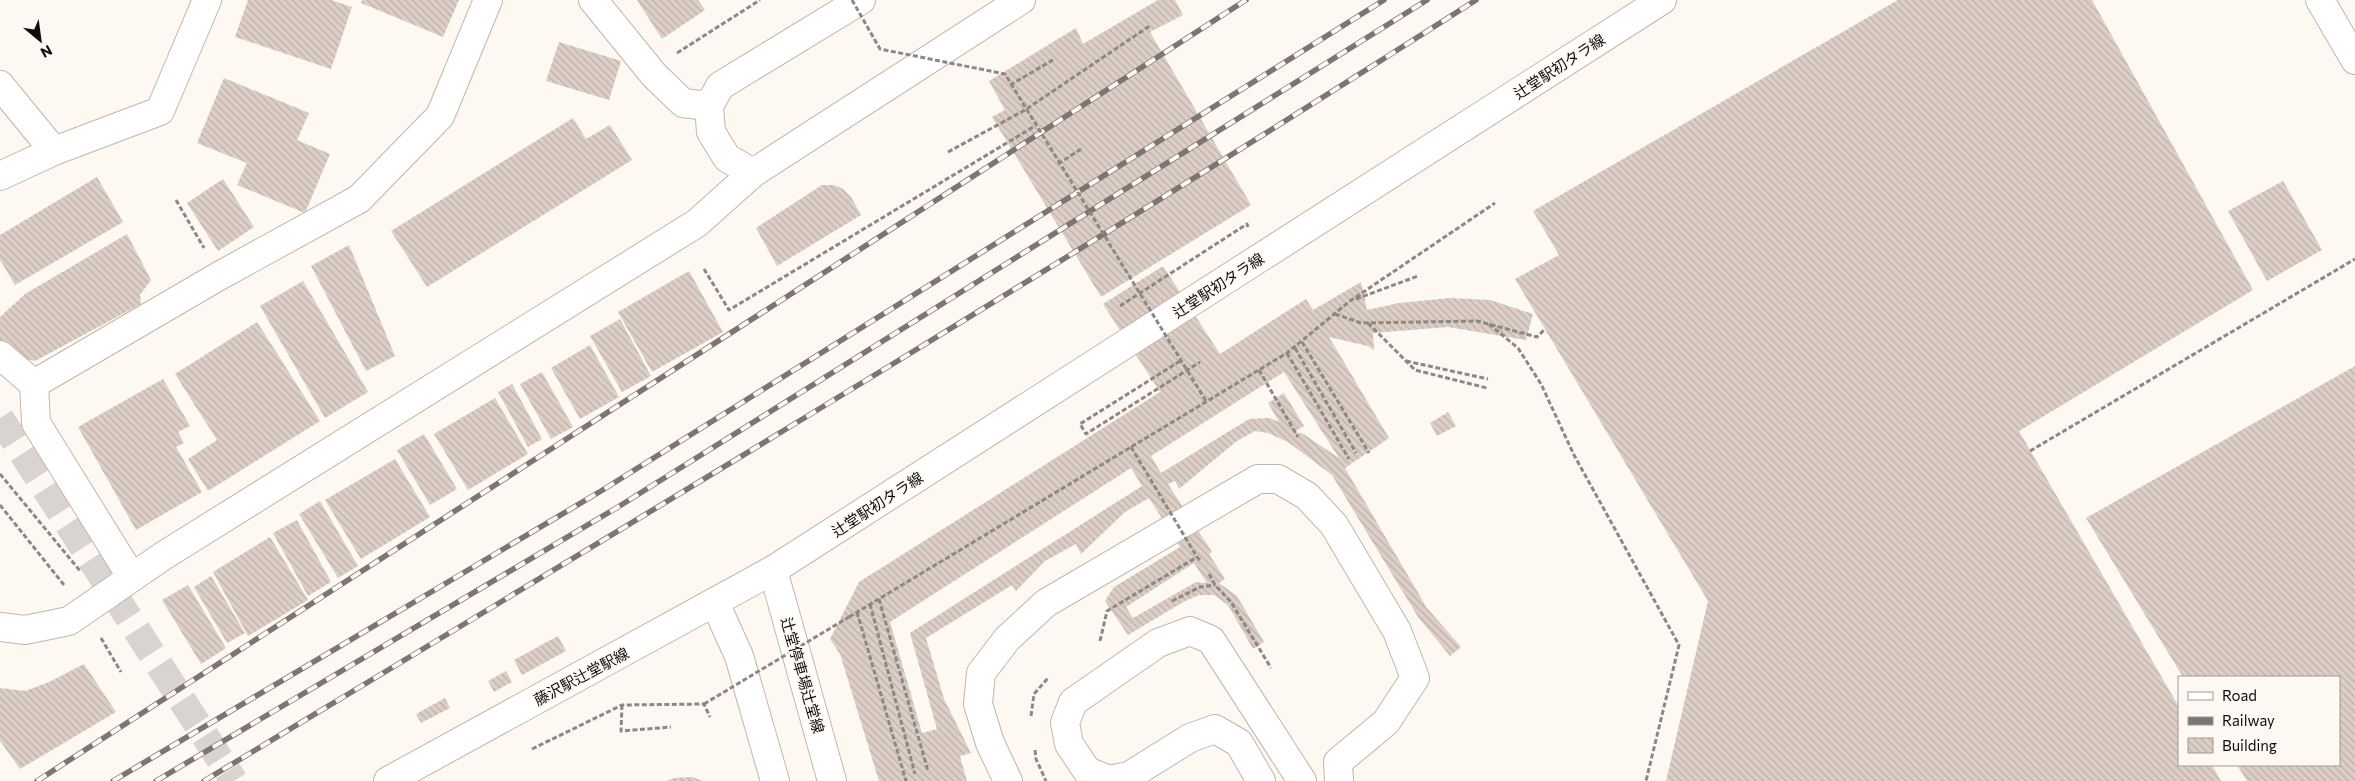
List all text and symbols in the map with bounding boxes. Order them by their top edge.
north arrow [15,15,65,65]
street label: 辻堂駅初タラ線 [1510,30,1608,102]
text: N [38,42,55,62]
street label: 辻堂駅初タラ線 [1169,249,1267,321]
street label: 辻堂駅初タラ線 [828,468,926,540]
street label: 辻堂停車場辻堂線 [778,615,828,735]
street label: 藤沢駅辻堂駅線 [530,643,632,709]
legend [2178,676,2340,766]
text: Road [2222,686,2257,704]
text: Railway [2222,711,2275,729]
text: Building [2222,736,2277,754]

